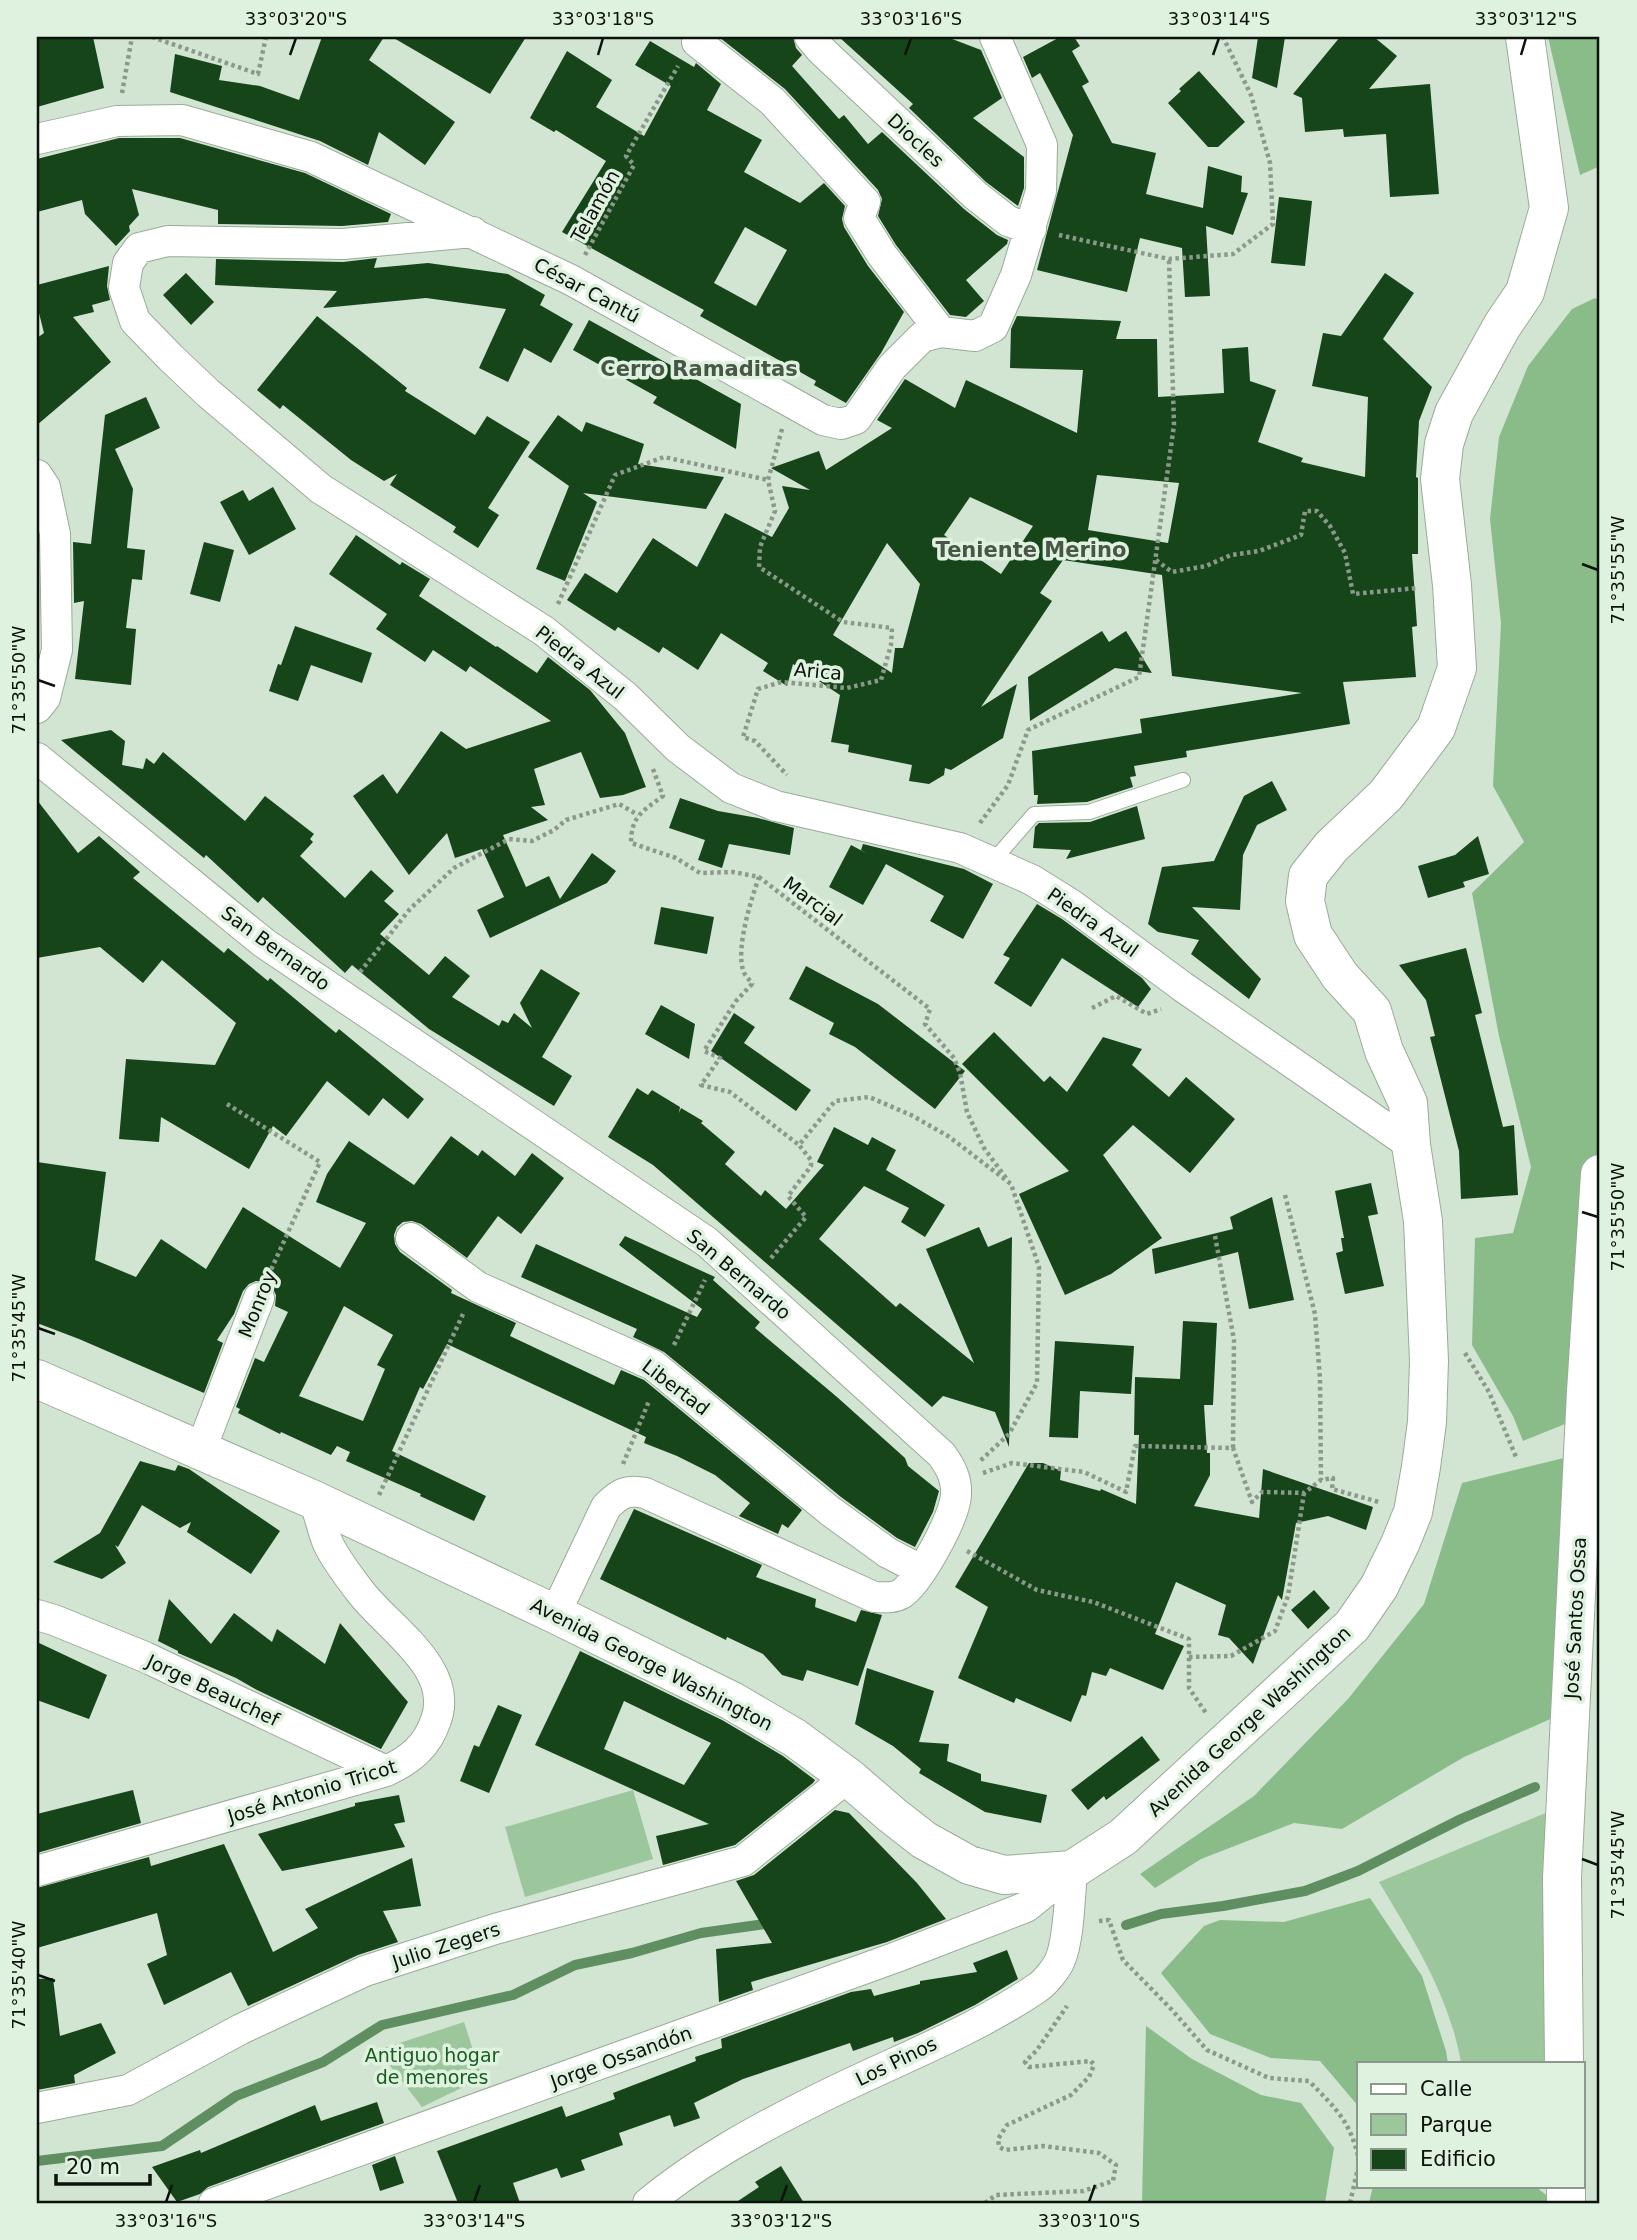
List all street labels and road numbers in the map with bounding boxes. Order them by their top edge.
street label: Diocles [883,108,949,172]
street label: Telamón [566,166,624,247]
street label: César Cantú [530,253,644,327]
street label: Piedra Azul [532,621,628,703]
street label: Arica [793,658,843,684]
street label: Marcial [779,872,847,930]
street label: Piedra Azul [1043,883,1143,961]
street label: San Bernardo [217,901,335,995]
street label: San Bernardo [683,1224,795,1324]
street label: Monroy [234,1267,280,1341]
street label: Libertad [638,1355,714,1419]
street label: José Santos Ossa [1560,1537,1590,1700]
street label: Avenida George Washington [527,1593,777,1735]
street label: Avenida George Washington [1143,1621,1355,1821]
street label: Jorge Beauchef [142,1649,284,1731]
street label: José Antonio Tricot [224,1755,399,1827]
street label: Julio Zegers [388,1917,503,1973]
street label: Jorge Ossandón [546,2021,695,2093]
street label: Los Pinos [852,2032,940,2090]

